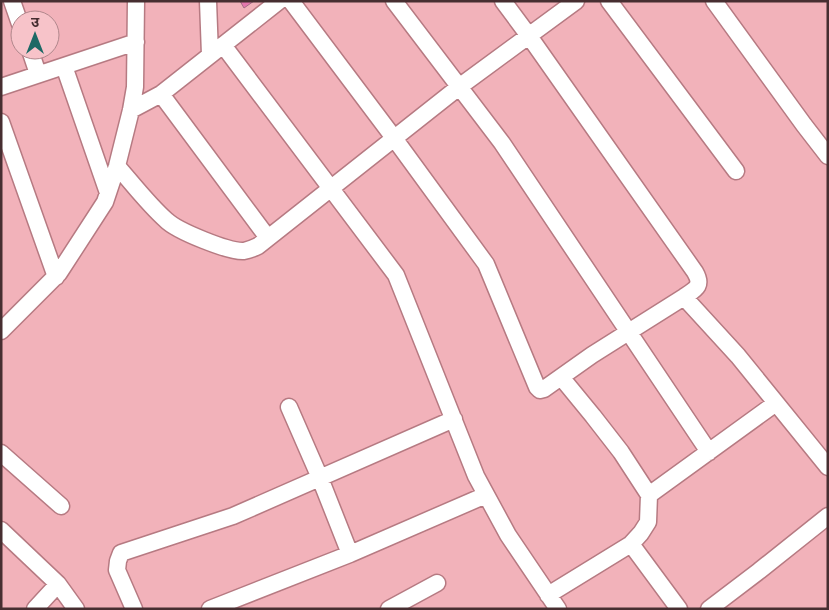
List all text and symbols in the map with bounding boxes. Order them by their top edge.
north arrow [10,10,60,60]
text: उ [31,14,40,31]

